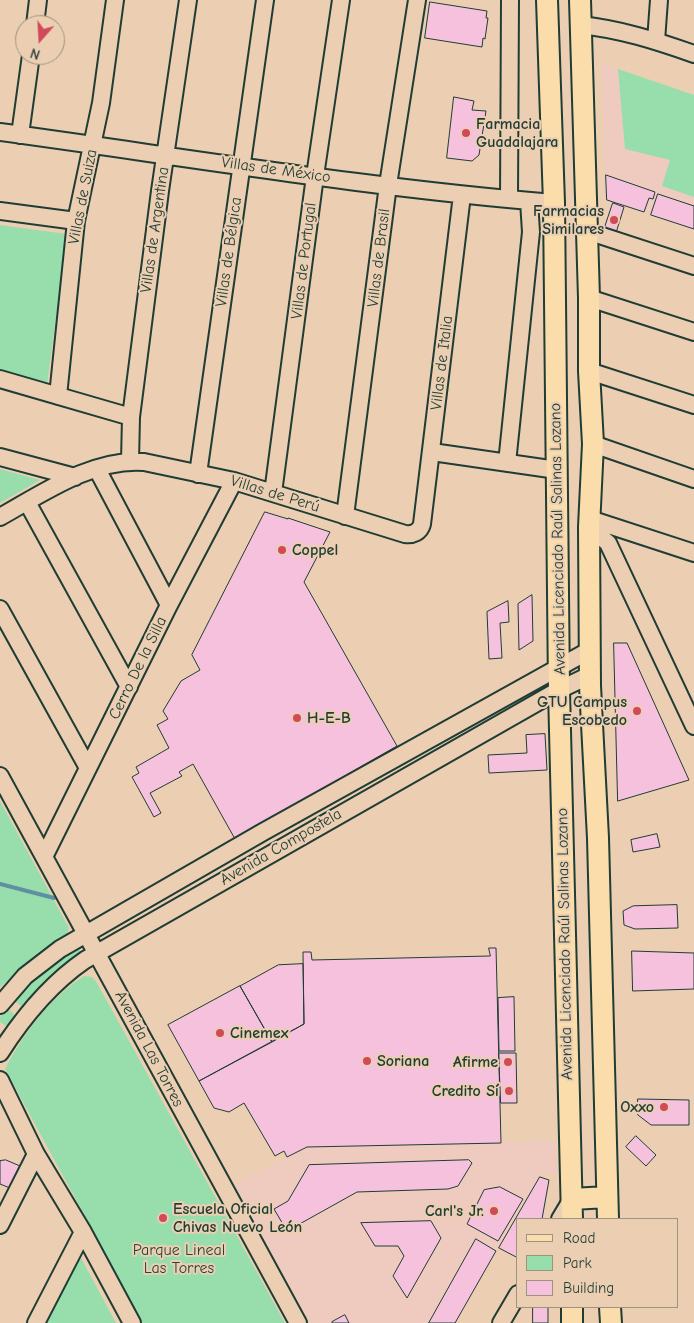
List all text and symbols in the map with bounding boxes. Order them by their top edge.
north arrow [15,15,65,65]
text: N [28,44,42,63]
place label: Farmacia Guadalajara [476,114,558,152]
marker: Farmacia Guadalajara [460,127,472,139]
street label: Villas de Suiza [64,148,102,246]
street label: Villas de México [220,153,332,187]
street label: Villas de Argentina [137,166,173,294]
street label: Villas de Bélgica [212,196,246,308]
place label: Farmacias Similares [533,201,604,239]
street label: Villas de Portugal [287,202,321,320]
street label: Villas de Brasil [363,208,395,308]
marker: Farmacias Similares [608,214,620,226]
street label: Villas de Italia [427,315,457,411]
street label: Avenida Licenciado Raúl Salinas Lozano [546,403,570,675]
street label: Villas de Perú [228,471,322,517]
place label: Coppel [292,540,338,560]
marker: Coppel [276,544,288,556]
street label: Cerro De la Silla [105,613,171,723]
place label: GTU Campus Escobedo [537,692,627,730]
marker: GTU Campus Escobedo [631,705,643,717]
place label: H-E-B [307,708,351,728]
marker: H-E-B [291,712,303,724]
street label: Avenida Compostela [217,804,345,890]
street label: Avenida Licenciado Raúl Salinas Lozano [553,808,577,1080]
street label: Avenida Las Torres [110,988,188,1110]
place label: Cinemex [230,1023,288,1043]
marker: Cinemex [214,1027,226,1039]
place label: Soriana [377,1051,429,1071]
place label: Afirme [453,1052,498,1072]
marker: Soriana [361,1055,373,1067]
marker: Afirme [502,1056,514,1068]
place label: Credito Sí [432,1081,499,1101]
marker: Credito Sí [503,1085,515,1097]
place label: Oxxo [620,1097,654,1117]
marker: Oxxo [658,1101,670,1113]
place label: Escuela Oficial Chivas Nuevo León [173,1199,302,1237]
place label: Carl's Jr. [425,1201,484,1221]
marker: Carl's Jr. [488,1205,500,1217]
marker: Escuela Oficial Chivas Nuevo León [157,1212,169,1224]
legend [516,1218,679,1308]
text: Road [563,1229,595,1247]
park label: Parque Lineal Las Torres [133,1240,225,1278]
text: Park [563,1254,592,1272]
text: Building [563,1279,614,1297]

